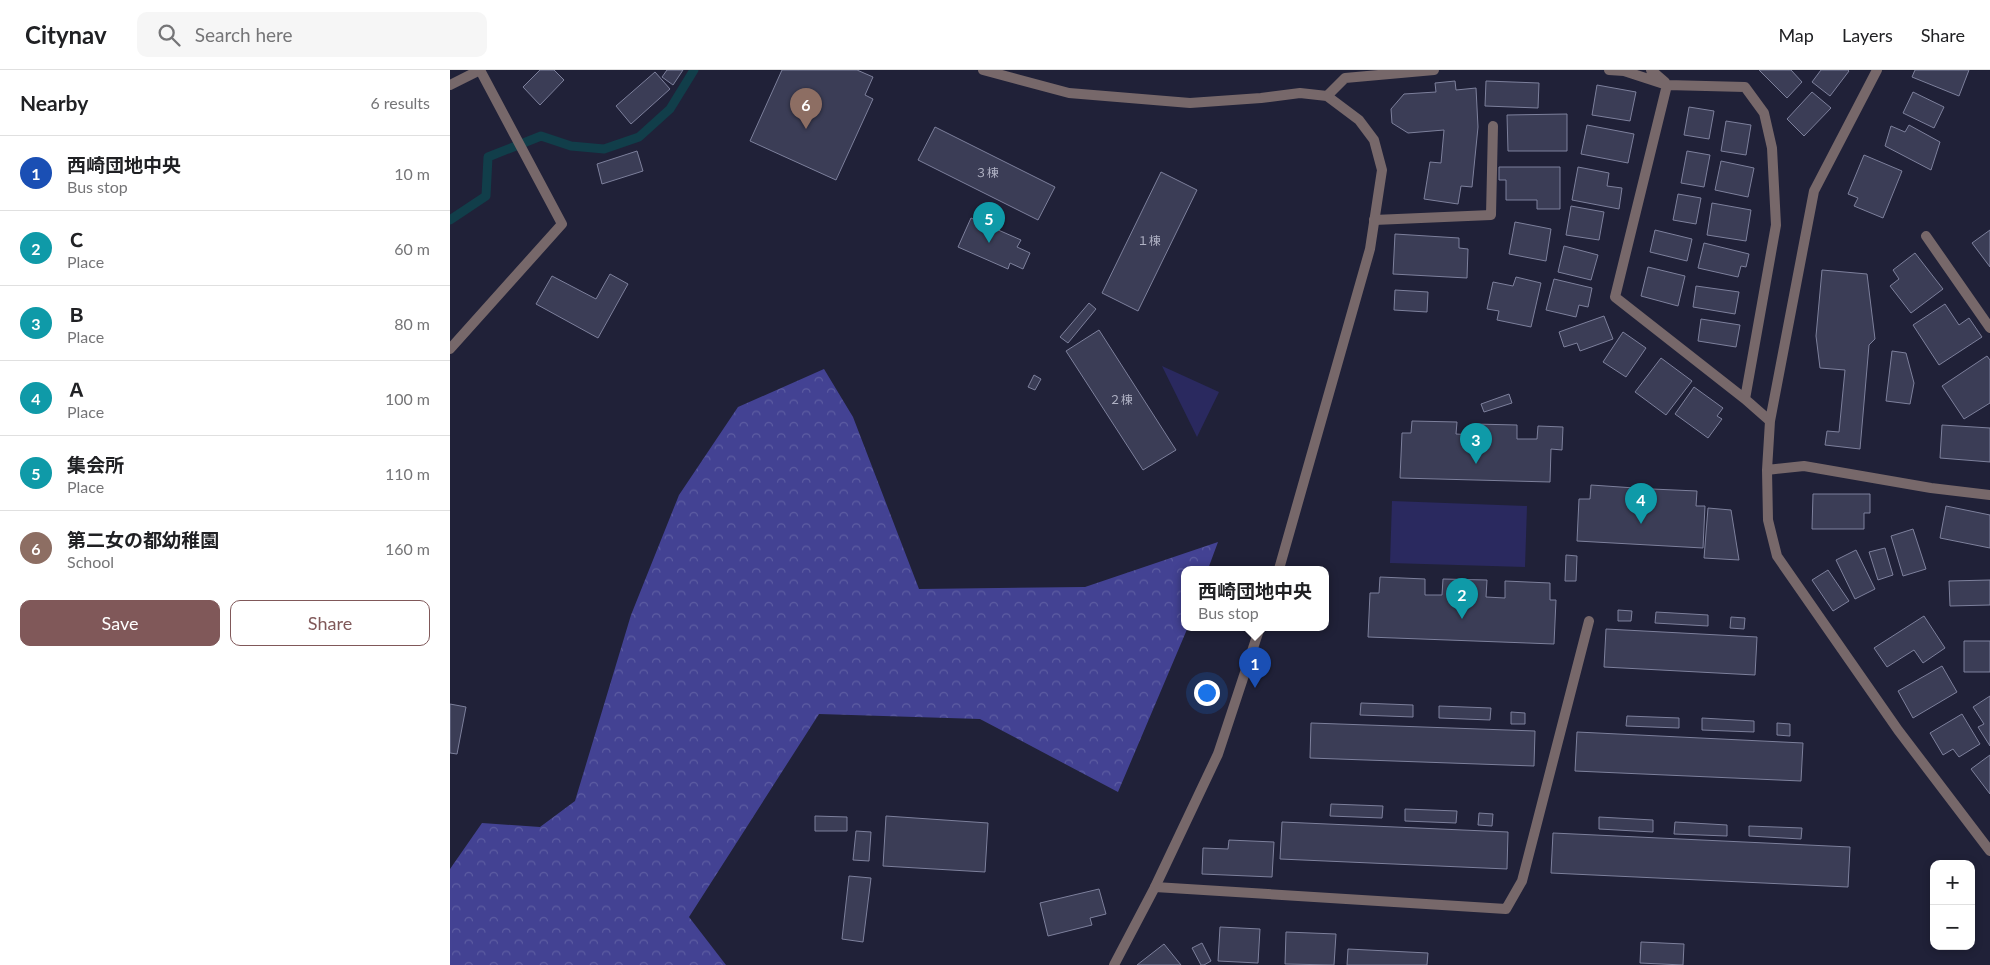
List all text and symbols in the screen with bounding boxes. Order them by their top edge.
search box [137,12,487,57]
text: Citynav [25,20,107,49]
icon: search [155,21,183,49]
text: Search here [195,23,293,46]
text: Map [1778,24,1814,46]
text: Layers [1842,24,1893,46]
text: Share [1921,24,1965,46]
pin: 6 [790,88,822,129]
text: Nearby [20,90,88,115]
text: 6 results [370,93,430,112]
text: 西崎団地中央 [67,153,181,176]
text: 1 [31,164,41,183]
text: 10 m [394,164,430,183]
house number: ３棟 [975,165,999,180]
text: Bus stop [67,177,128,196]
pin: 5 [973,202,1005,243]
text: Ｃ [67,228,86,251]
house number: １棟 [1137,233,1161,248]
text: 2 [31,239,41,258]
text: 60 m [394,239,430,258]
text: Place [67,252,104,271]
text: Ｂ [67,303,86,326]
text: 3 [31,314,41,333]
text: 80 m [394,314,430,333]
text: Place [67,327,104,346]
text: Ａ [67,378,86,401]
text: 4 [31,389,41,408]
text: 100 m [385,389,430,408]
house number: ２棟 [1109,392,1133,407]
text: Place [67,402,104,421]
pin: 3 [1460,423,1492,464]
text: 集会所 [67,453,124,476]
text: 5 [31,464,41,483]
text: 110 m [385,464,430,483]
text: Place [67,477,104,496]
pin: 4 [1625,483,1657,524]
text: 第二女の都幼稚園 [67,528,219,551]
text: 6 [31,539,41,558]
text: 160 m [385,539,430,558]
text: School [67,552,114,571]
popup [1181,566,1329,631]
pin: 2 [1446,578,1478,619]
text: 西崎団地中央 [1198,579,1312,602]
button: Save [20,600,220,646]
button: Share [230,600,430,646]
text: Bus stop [1198,603,1259,622]
pin: 1 [1239,647,1271,688]
your location [1194,680,1220,706]
map controls [1930,860,1975,950]
button: + [1930,860,1975,905]
button: − [1930,905,1975,950]

